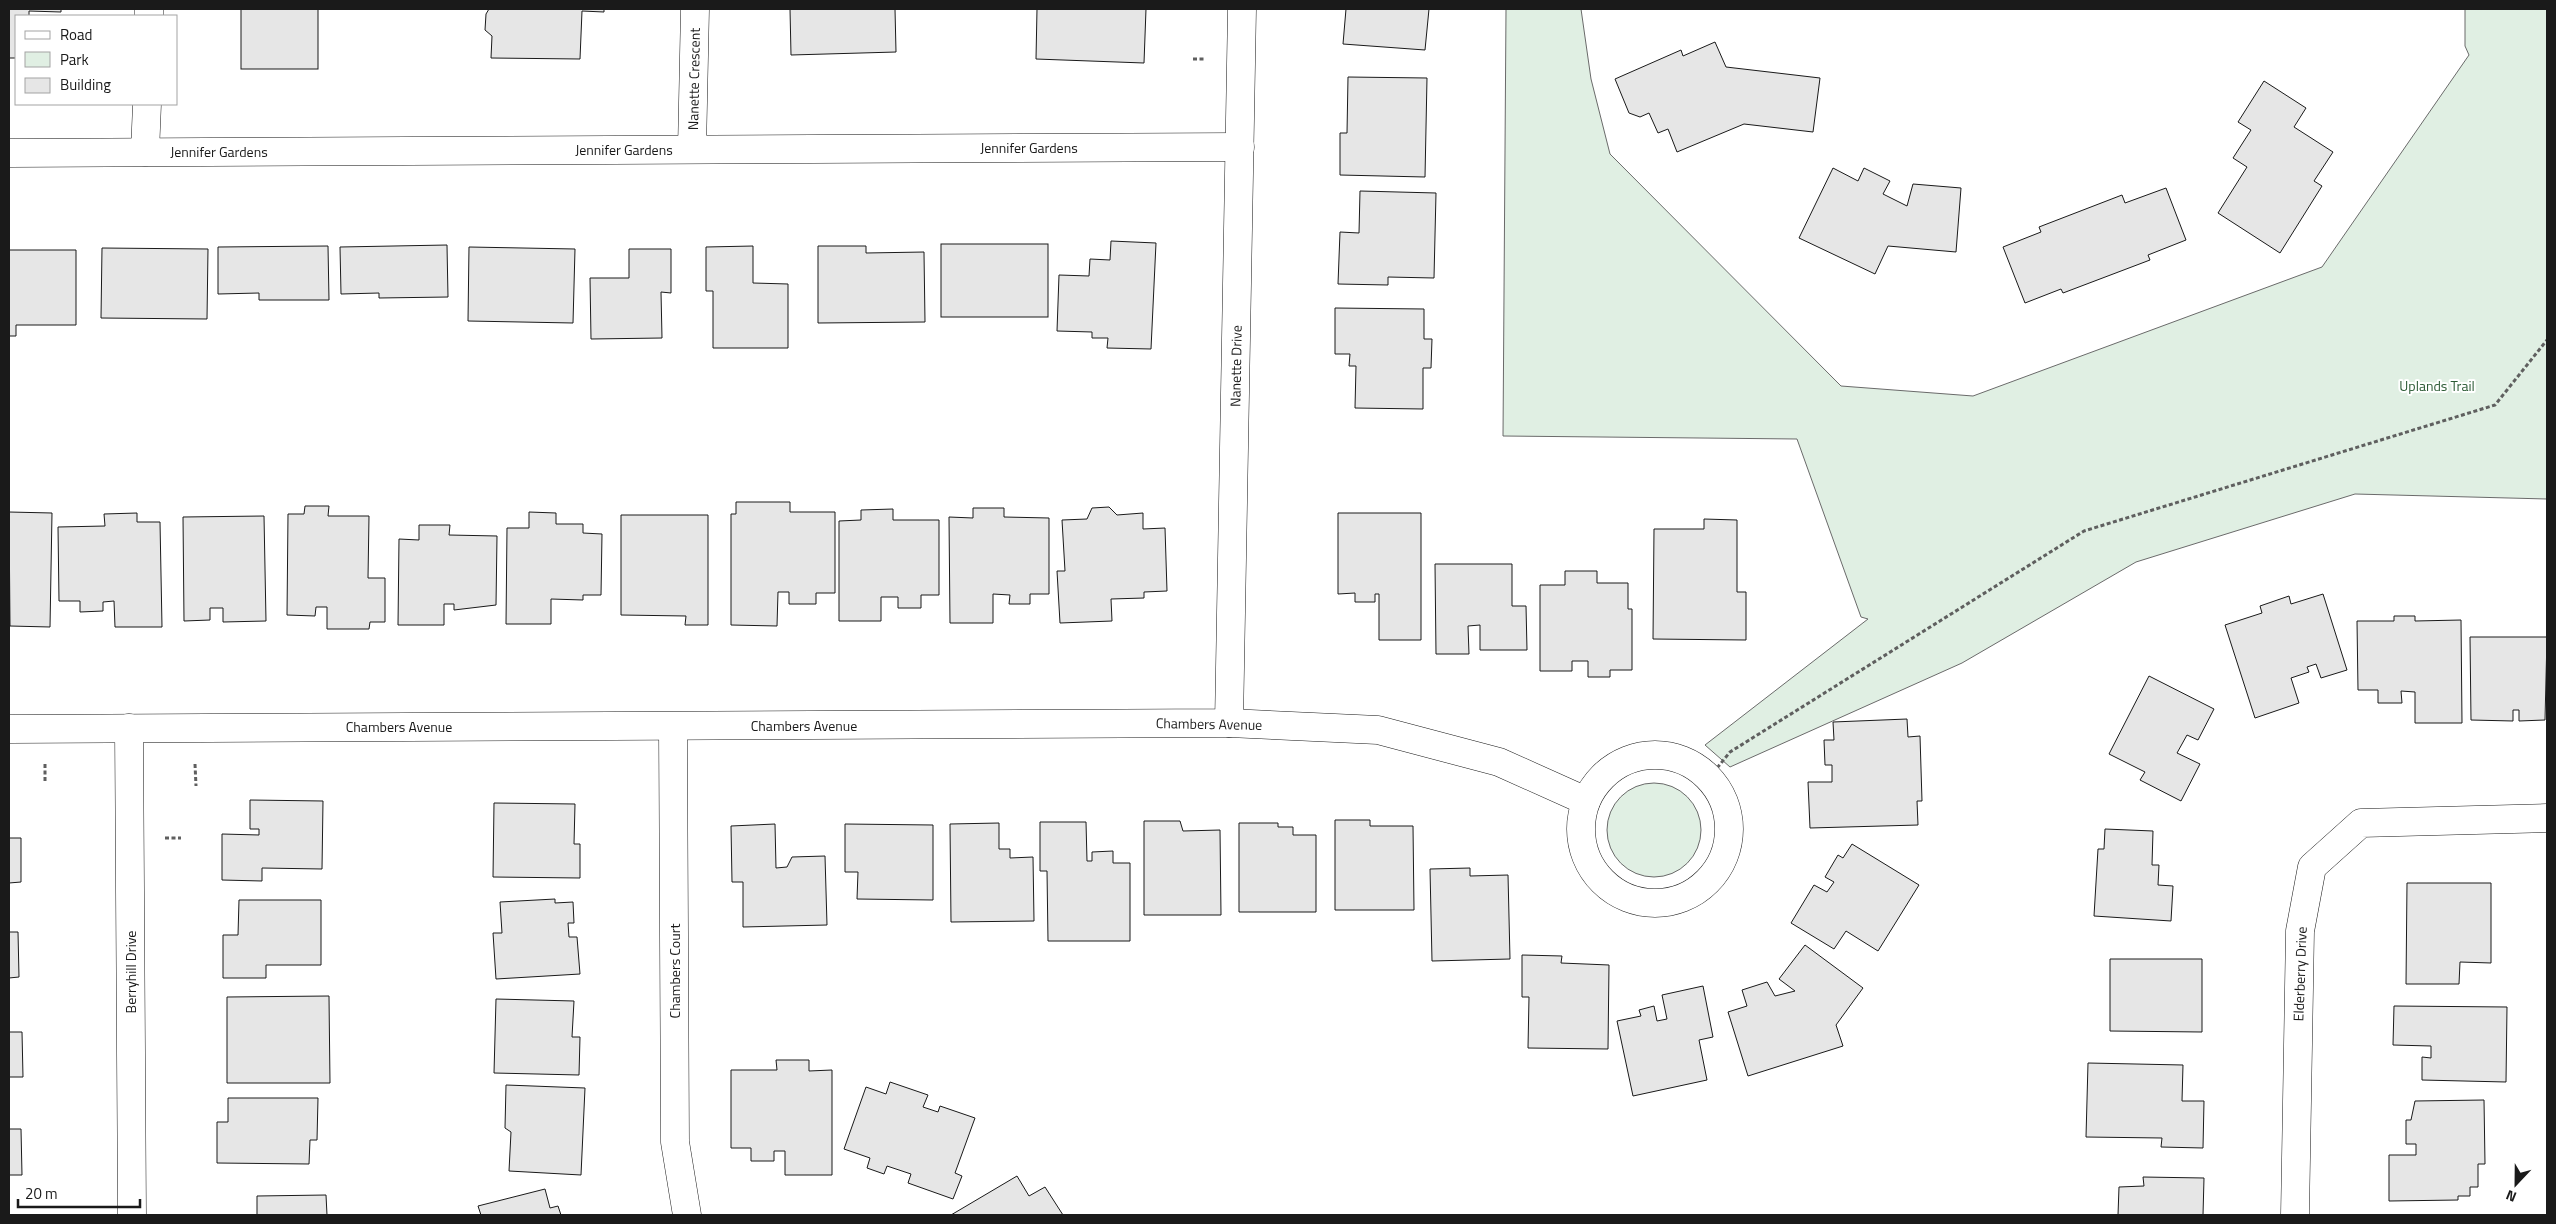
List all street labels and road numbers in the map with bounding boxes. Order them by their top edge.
street label: Nanette Crescent [682,28,705,130]
street label: Jennifer Gardens [980,137,1078,158]
street label: Jennifer Gardens [575,139,673,160]
street label: Jennifer Gardens [170,141,268,162]
street label: Nanette Drive [1224,325,1247,407]
street label: Chambers Avenue [1156,712,1262,735]
street label: Chambers Avenue [751,715,857,736]
street label: Chambers Avenue [346,716,452,737]
street label: Chambers Court [664,924,685,1018]
street label: Elderberry Drive [2287,926,2312,1022]
street label: Berryhill Drive [120,931,141,1013]

